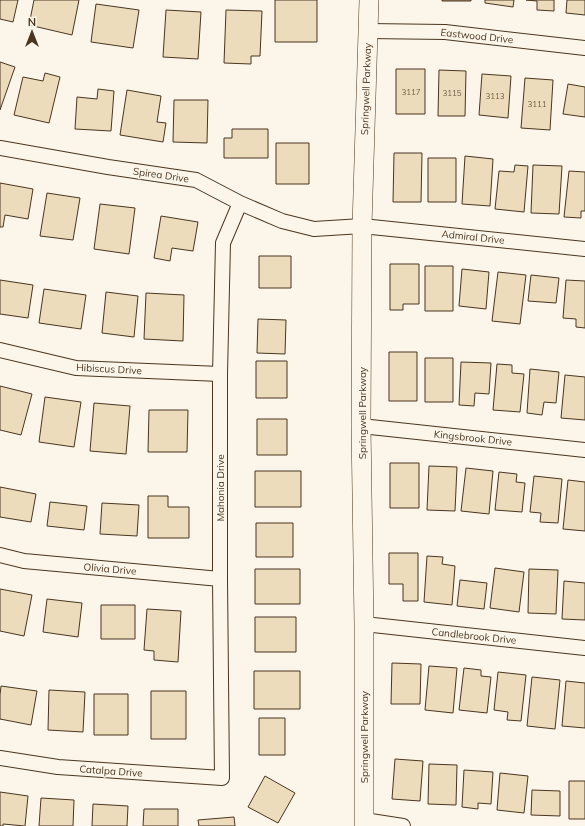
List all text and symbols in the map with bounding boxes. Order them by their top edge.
north arrow [12,12,52,52]
text: N [28,15,36,29]
street label: Eastwood Drive [440,26,514,46]
street label: Springwell Parkway [358,42,374,135]
house number: 3117 [401,87,421,97]
house number: 3115 [442,88,462,98]
house number: 3113 [485,91,505,101]
house number: 3111 [527,99,547,109]
street label: Spirea Drive [132,165,190,185]
street label: Admiral Drive [441,227,505,247]
street label: Hibiscus Drive [76,361,142,377]
street label: Springwell Parkway [356,366,369,459]
street label: Kingsbrook Drive [433,427,513,449]
street label: Mahonia Drive [214,454,227,522]
street label: Olivia Drive [83,560,137,578]
street label: Candlebrook Drive [431,625,517,647]
street label: Springwell Parkway [358,690,371,783]
street label: Catalpa Drive [79,762,143,780]

